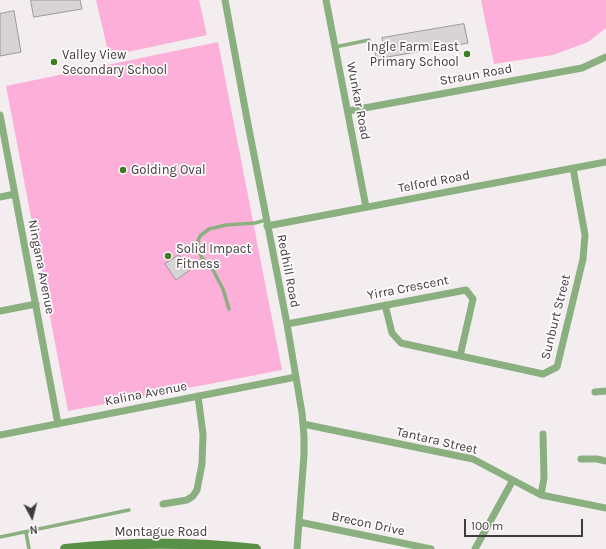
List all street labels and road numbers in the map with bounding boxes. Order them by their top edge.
street label: Wunkar Road [343,61,373,141]
street label: Straun Road [439,61,513,89]
street label: Telford Road [397,167,471,197]
street label: Ningana Avenue [24,218,58,316]
street label: Redhill Road [273,233,303,309]
street label: Yirra Crescent [366,272,450,304]
street label: Sunburt Street [538,273,574,361]
street label: Kalina Avenue [104,378,188,410]
street label: Tantara Street [395,424,479,458]
street label: Brecon Drive [330,509,406,539]
street label: Montague Road [115,524,207,540]

